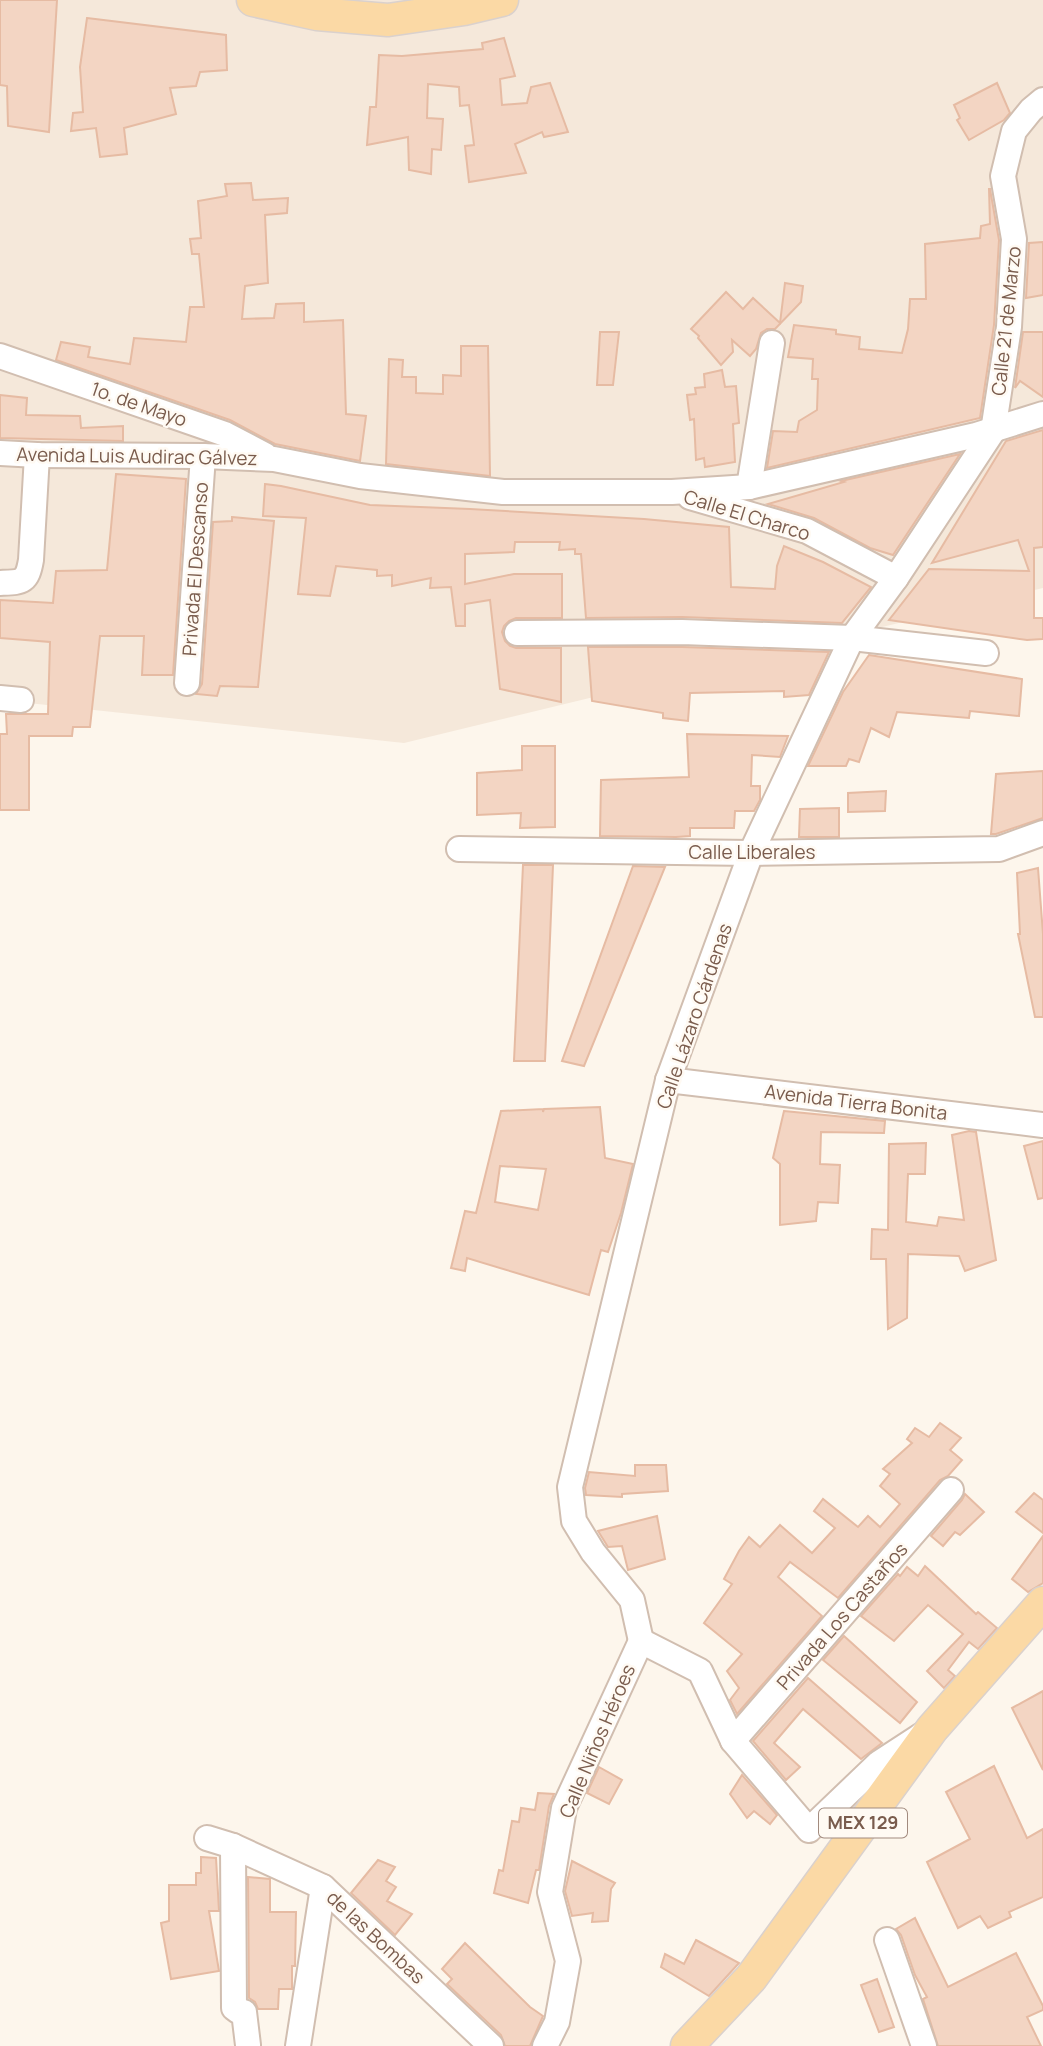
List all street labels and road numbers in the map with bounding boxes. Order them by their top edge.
street label: Calle 21 de Marzo [985,245,1027,397]
street label: 1o. de Mayo [88,375,190,433]
street label: Avenida Luis Audirac Gálvez [16,441,258,471]
street label: Privada El Descanso [176,481,214,657]
street label: Calle El Charco [681,483,813,547]
street label: Calle Liberales [689,839,815,865]
street label: Calle Lázaro Cárdenas [650,920,738,1112]
street label: Avenida Tierra Bonita [763,1078,949,1126]
street label: Privada Los Castaños [771,1537,913,1695]
street label: Calle Niños Héroes [553,1660,641,1822]
road number: MEX 129 [819,1809,907,1838]
street label: de las Bombas [321,1885,431,1989]

